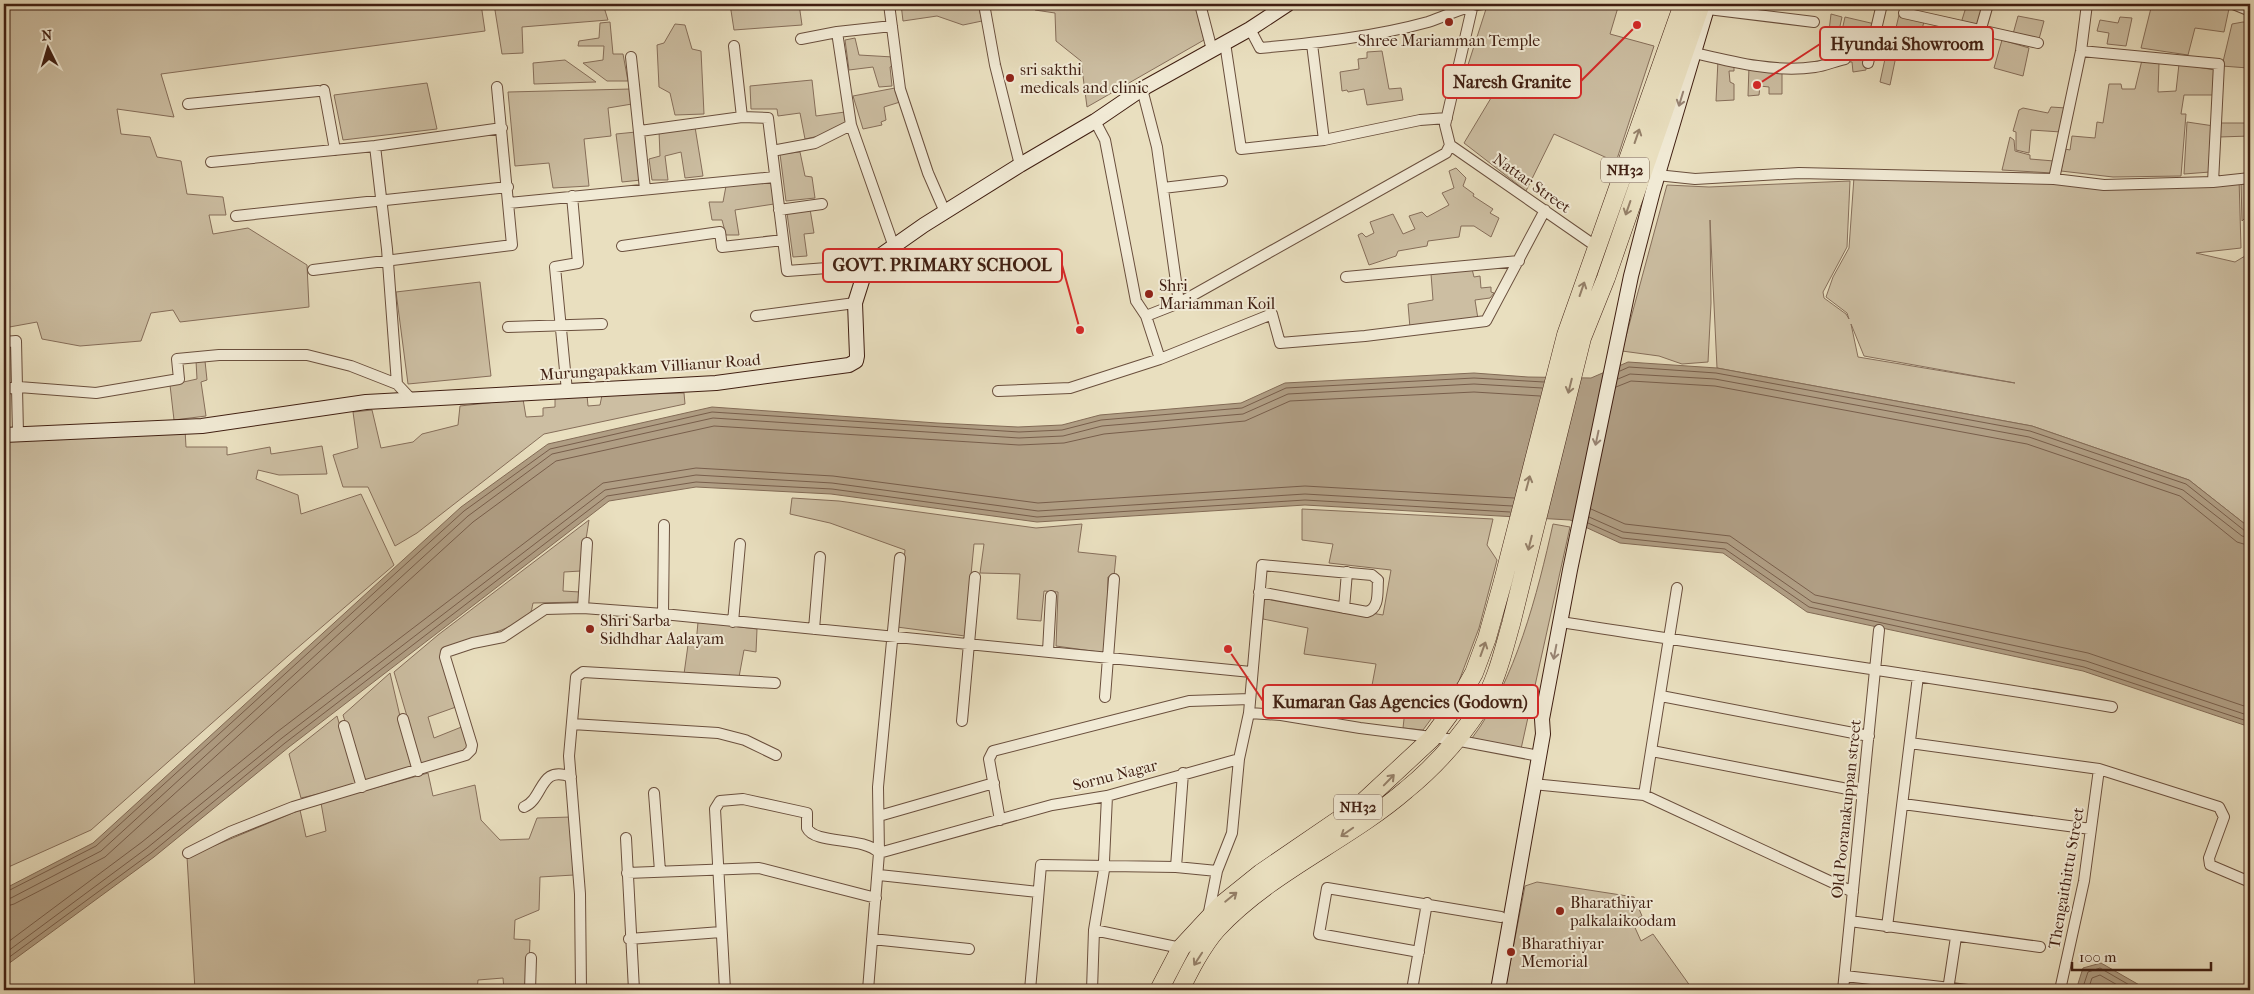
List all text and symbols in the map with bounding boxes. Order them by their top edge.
marker: Shree Mariamman Temple [1443,16,1455,28]
north arrow [22,22,72,72]
text: N [41,27,53,44]
callout: Hyundai Showroom [1820,27,1993,60]
place label: Shree Mariamman Temple [1358,31,1540,50]
text: Hyundai Showroom [1830,34,1985,55]
place label: sri sakthi medicals and clinic [1020,60,1149,97]
callout: Naresh Granite [1443,65,1581,98]
marker: sri sakthi medicals and clinic [1004,72,1016,84]
text: Naresh Granite [1453,72,1571,93]
one-way arrow [1675,91,1685,107]
one-way arrow [1633,129,1643,145]
street label: Nattar Street [1489,149,1575,217]
road number: NH32 [1601,158,1649,182]
one-way arrow [1623,200,1632,215]
callout: GOVT. PRIMARY SCHOOL [823,249,1062,282]
text: GOVT. PRIMARY SCHOOL [832,255,1053,276]
place label: Shri Mariamman Koil [1159,276,1276,313]
one-way arrow [1578,282,1587,297]
marker: Shri Mariamman Koil [1143,288,1155,300]
street label: Murungapakkam Villianur Road [539,350,761,384]
one-way arrow [1565,377,1574,393]
one-way arrow [1592,430,1601,446]
one-way arrow [1524,475,1533,491]
one-way arrow [1525,535,1534,551]
place label: Shri Sarba Sidhdhar Aalayam [600,611,725,648]
marker: Shri Sarba Sidhdhar Aalayam [584,623,596,635]
one-way arrow [1479,642,1488,658]
one-way arrow [1550,644,1559,660]
callout: Kumaran Gas Agencies (Godown) [1263,685,1538,718]
text: Kumaran Gas Agencies (Godown) [1272,692,1528,713]
street label: Old Pooranakuppan street [1827,718,1865,900]
street label: Sornu Nagar [1071,755,1159,795]
one-way arrow [1383,774,1395,786]
road number: NH32 [1334,794,1382,820]
street label: Thengaithittu Street [2044,806,2088,950]
one-way arrow [1340,827,1354,837]
one-way arrow [1224,892,1237,903]
place label: Bharathiyar palkalaikoodam [1569,893,1677,930]
marker: Bharathiyar palkalaikoodam [1554,905,1566,917]
place label: Bharathiyar Memorial [1521,934,1604,971]
scale bar [2072,939,2210,971]
marker: Bharathiyar Memorial [1505,946,1517,958]
text: 100 m [2079,948,2117,966]
one-way arrow [1192,952,1203,966]

